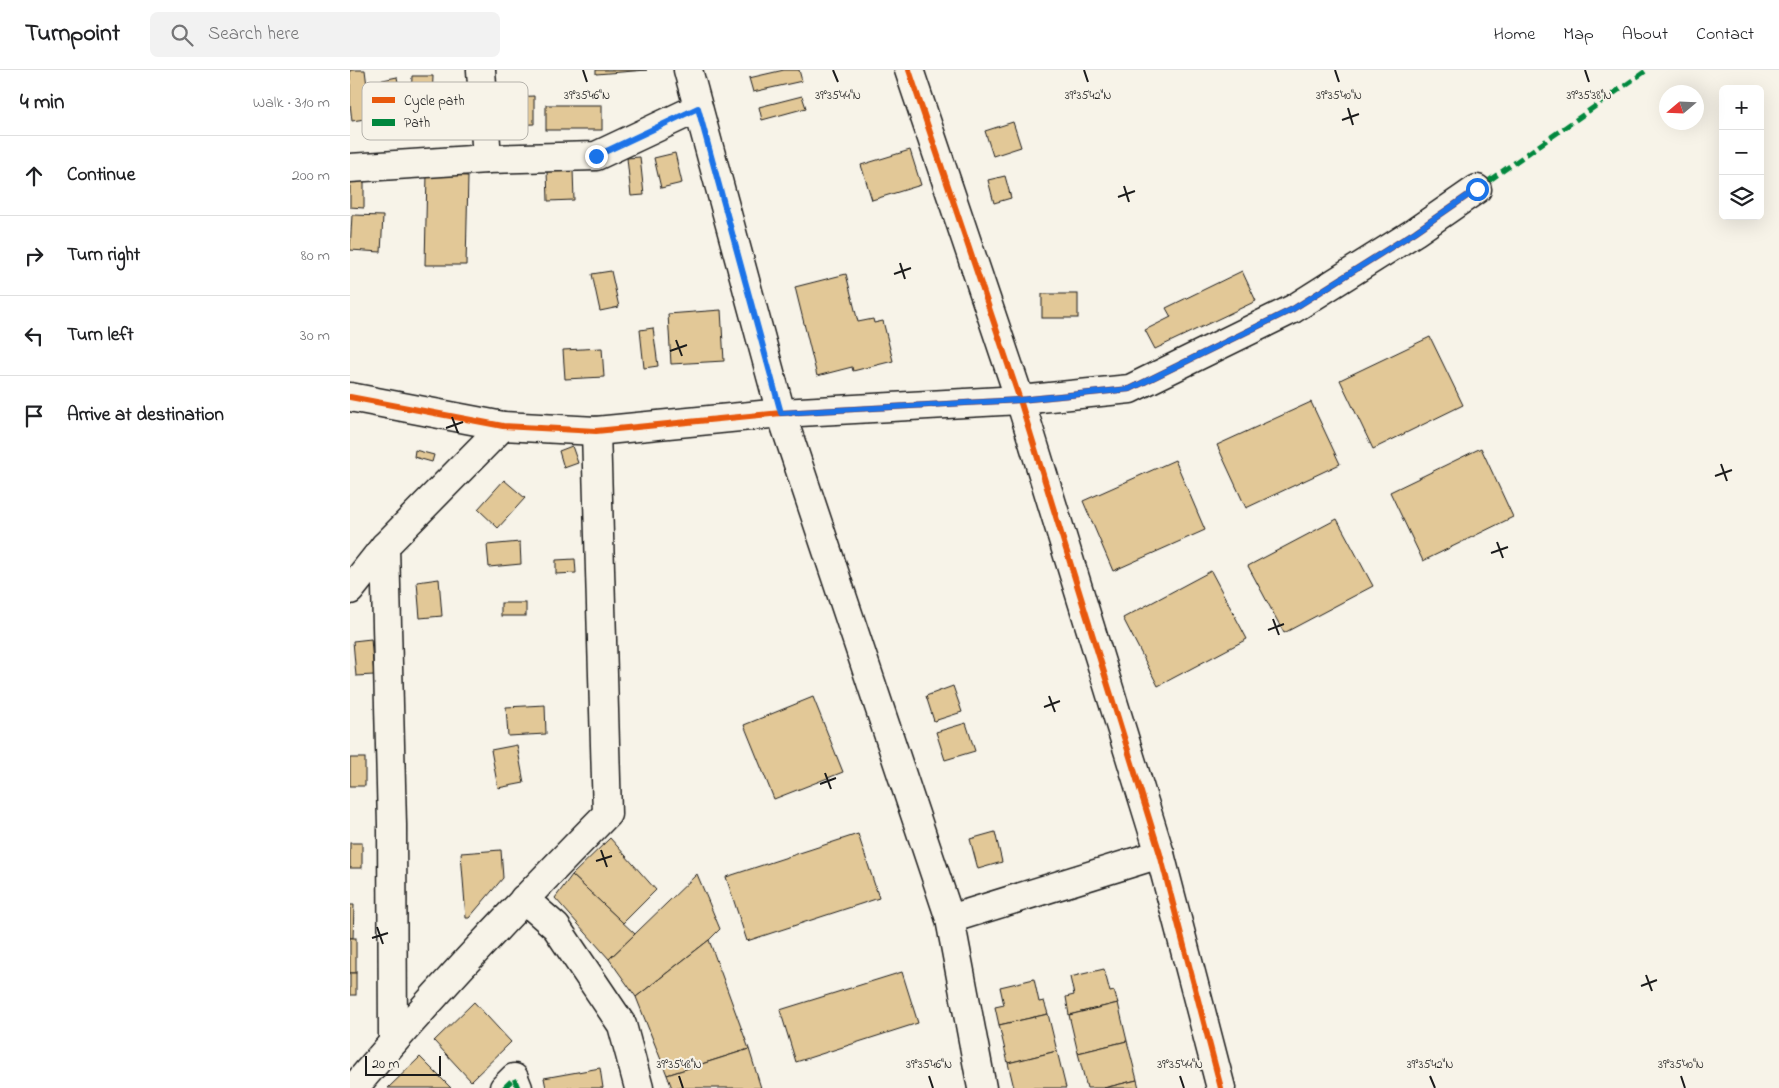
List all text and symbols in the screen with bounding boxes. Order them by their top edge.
search box [150,12,500,57]
text: Turnpoint [25,17,120,52]
icon: search [168,21,196,49]
text: Search here [208,21,299,48]
text: Home [1494,22,1535,48]
text: Map [1563,22,1594,48]
text: About [1622,22,1668,48]
text: Contact [1696,22,1754,48]
legend [362,82,528,140]
north arrow [1659,85,1704,130]
map controls [1719,85,1764,220]
button: + [1719,85,1764,130]
text: 39°35'46"N [564,87,610,105]
text: 39°35'44"N [815,87,861,105]
text: 39°35'42"N [1065,87,1111,105]
text: 39°35'40"N [1316,87,1362,105]
text: 39°35'38"N [1566,87,1612,105]
text: 4 min [20,88,64,118]
text: Walk · 310 m [253,91,330,115]
text: Cycle path [404,91,465,113]
text: Path [404,113,430,134]
button: − [1719,130,1764,175]
route end [585,145,608,168]
icon: ahead [20,162,48,190]
text: Continue [67,162,135,189]
text: 200 m [292,164,330,188]
button: layers [1719,175,1764,220]
route start [1466,178,1489,201]
icon: right [20,242,48,270]
text: Turn right [67,242,140,269]
text: 80 m [301,244,330,268]
icon: left [20,322,48,350]
text: Turn left [67,322,134,349]
text: 30 m [300,324,330,348]
icon: arrive [20,402,48,430]
text: Arrive at destination [67,402,224,429]
scale bar [365,1053,441,1076]
text: 20 m [372,1054,399,1075]
text: 39°35'48"N [656,1056,702,1074]
text: 39°35'46"N [906,1056,952,1074]
text: 39°35'44"N [1157,1056,1203,1074]
text: 39°35'42"N [1407,1056,1453,1074]
text: 39°35'40"N [1658,1056,1704,1074]

